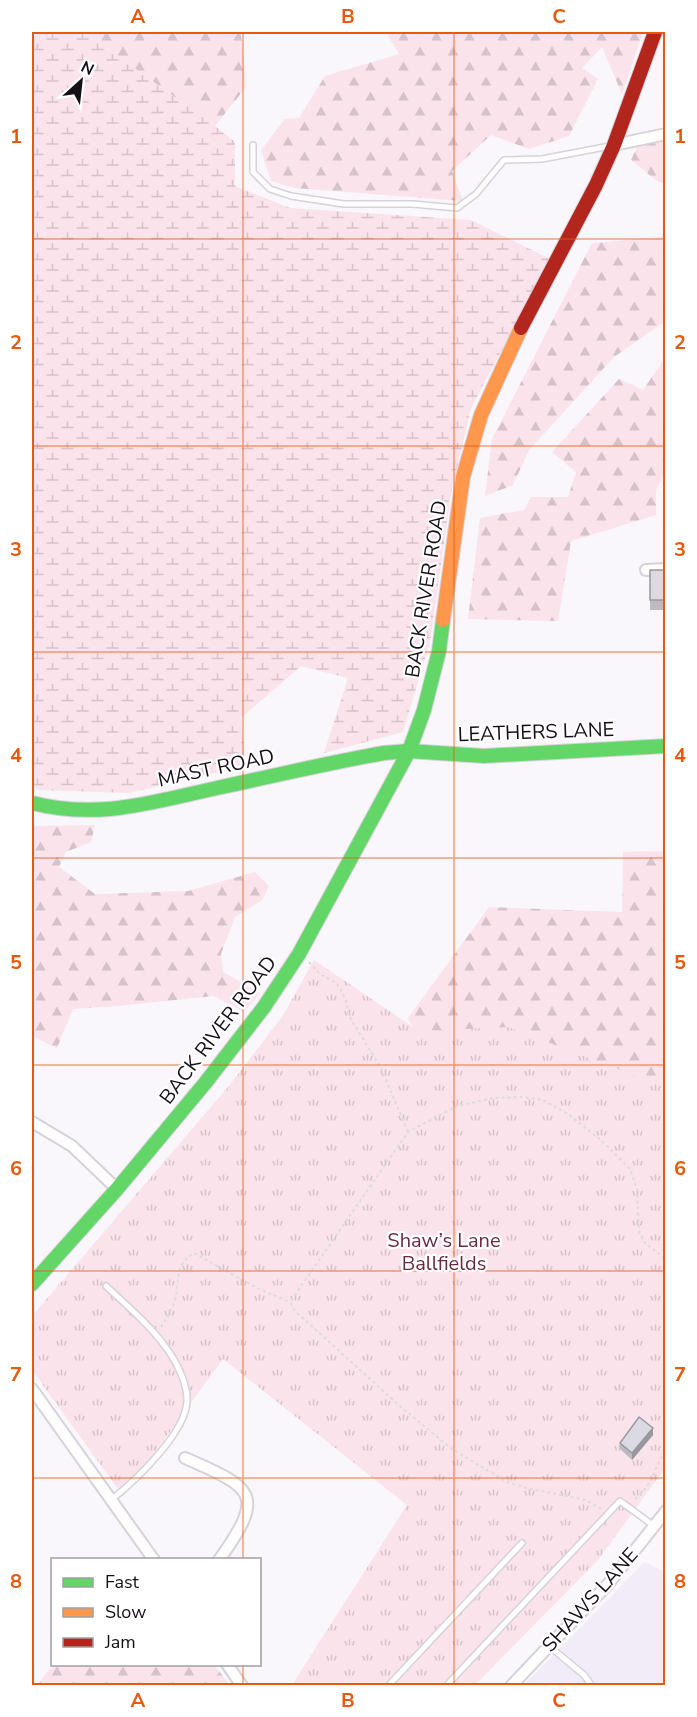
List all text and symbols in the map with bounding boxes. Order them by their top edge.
text: A [131,3,146,30]
text: B [341,3,355,30]
text: C [552,3,566,30]
north arrow [51,51,111,111]
text: N [77,56,98,81]
text: 1 [10,123,22,150]
text: 1 [674,123,686,150]
text: 2 [10,329,22,356]
text: 2 [674,329,686,356]
street label: BACK RIVER ROAD [399,498,453,680]
text: 3 [10,536,22,563]
text: 3 [674,536,686,563]
street label: LEATHERS LANE [457,716,615,748]
text: 4 [10,742,22,769]
street label: MAST ROAD [155,742,277,794]
text: 4 [674,742,686,769]
text: 5 [10,949,22,976]
text: 5 [674,949,686,976]
street label: BACK RIVER ROAD [153,950,283,1110]
text: 6 [10,1155,22,1182]
text: 6 [674,1155,686,1182]
park label: Shaw’s Lane Ballfields [387,1227,501,1277]
text: 7 [10,1361,22,1388]
text: 7 [674,1361,686,1388]
street label: SHAWS LANE [536,1542,644,1658]
legend [51,1558,261,1666]
text: 8 [10,1568,22,1595]
text: 8 [674,1568,686,1595]
text: Fast [105,1570,140,1594]
text: Slow [105,1600,146,1624]
text: Jam [104,1630,136,1654]
text: A [131,1687,146,1714]
text: B [341,1687,355,1714]
text: C [552,1687,566,1714]

